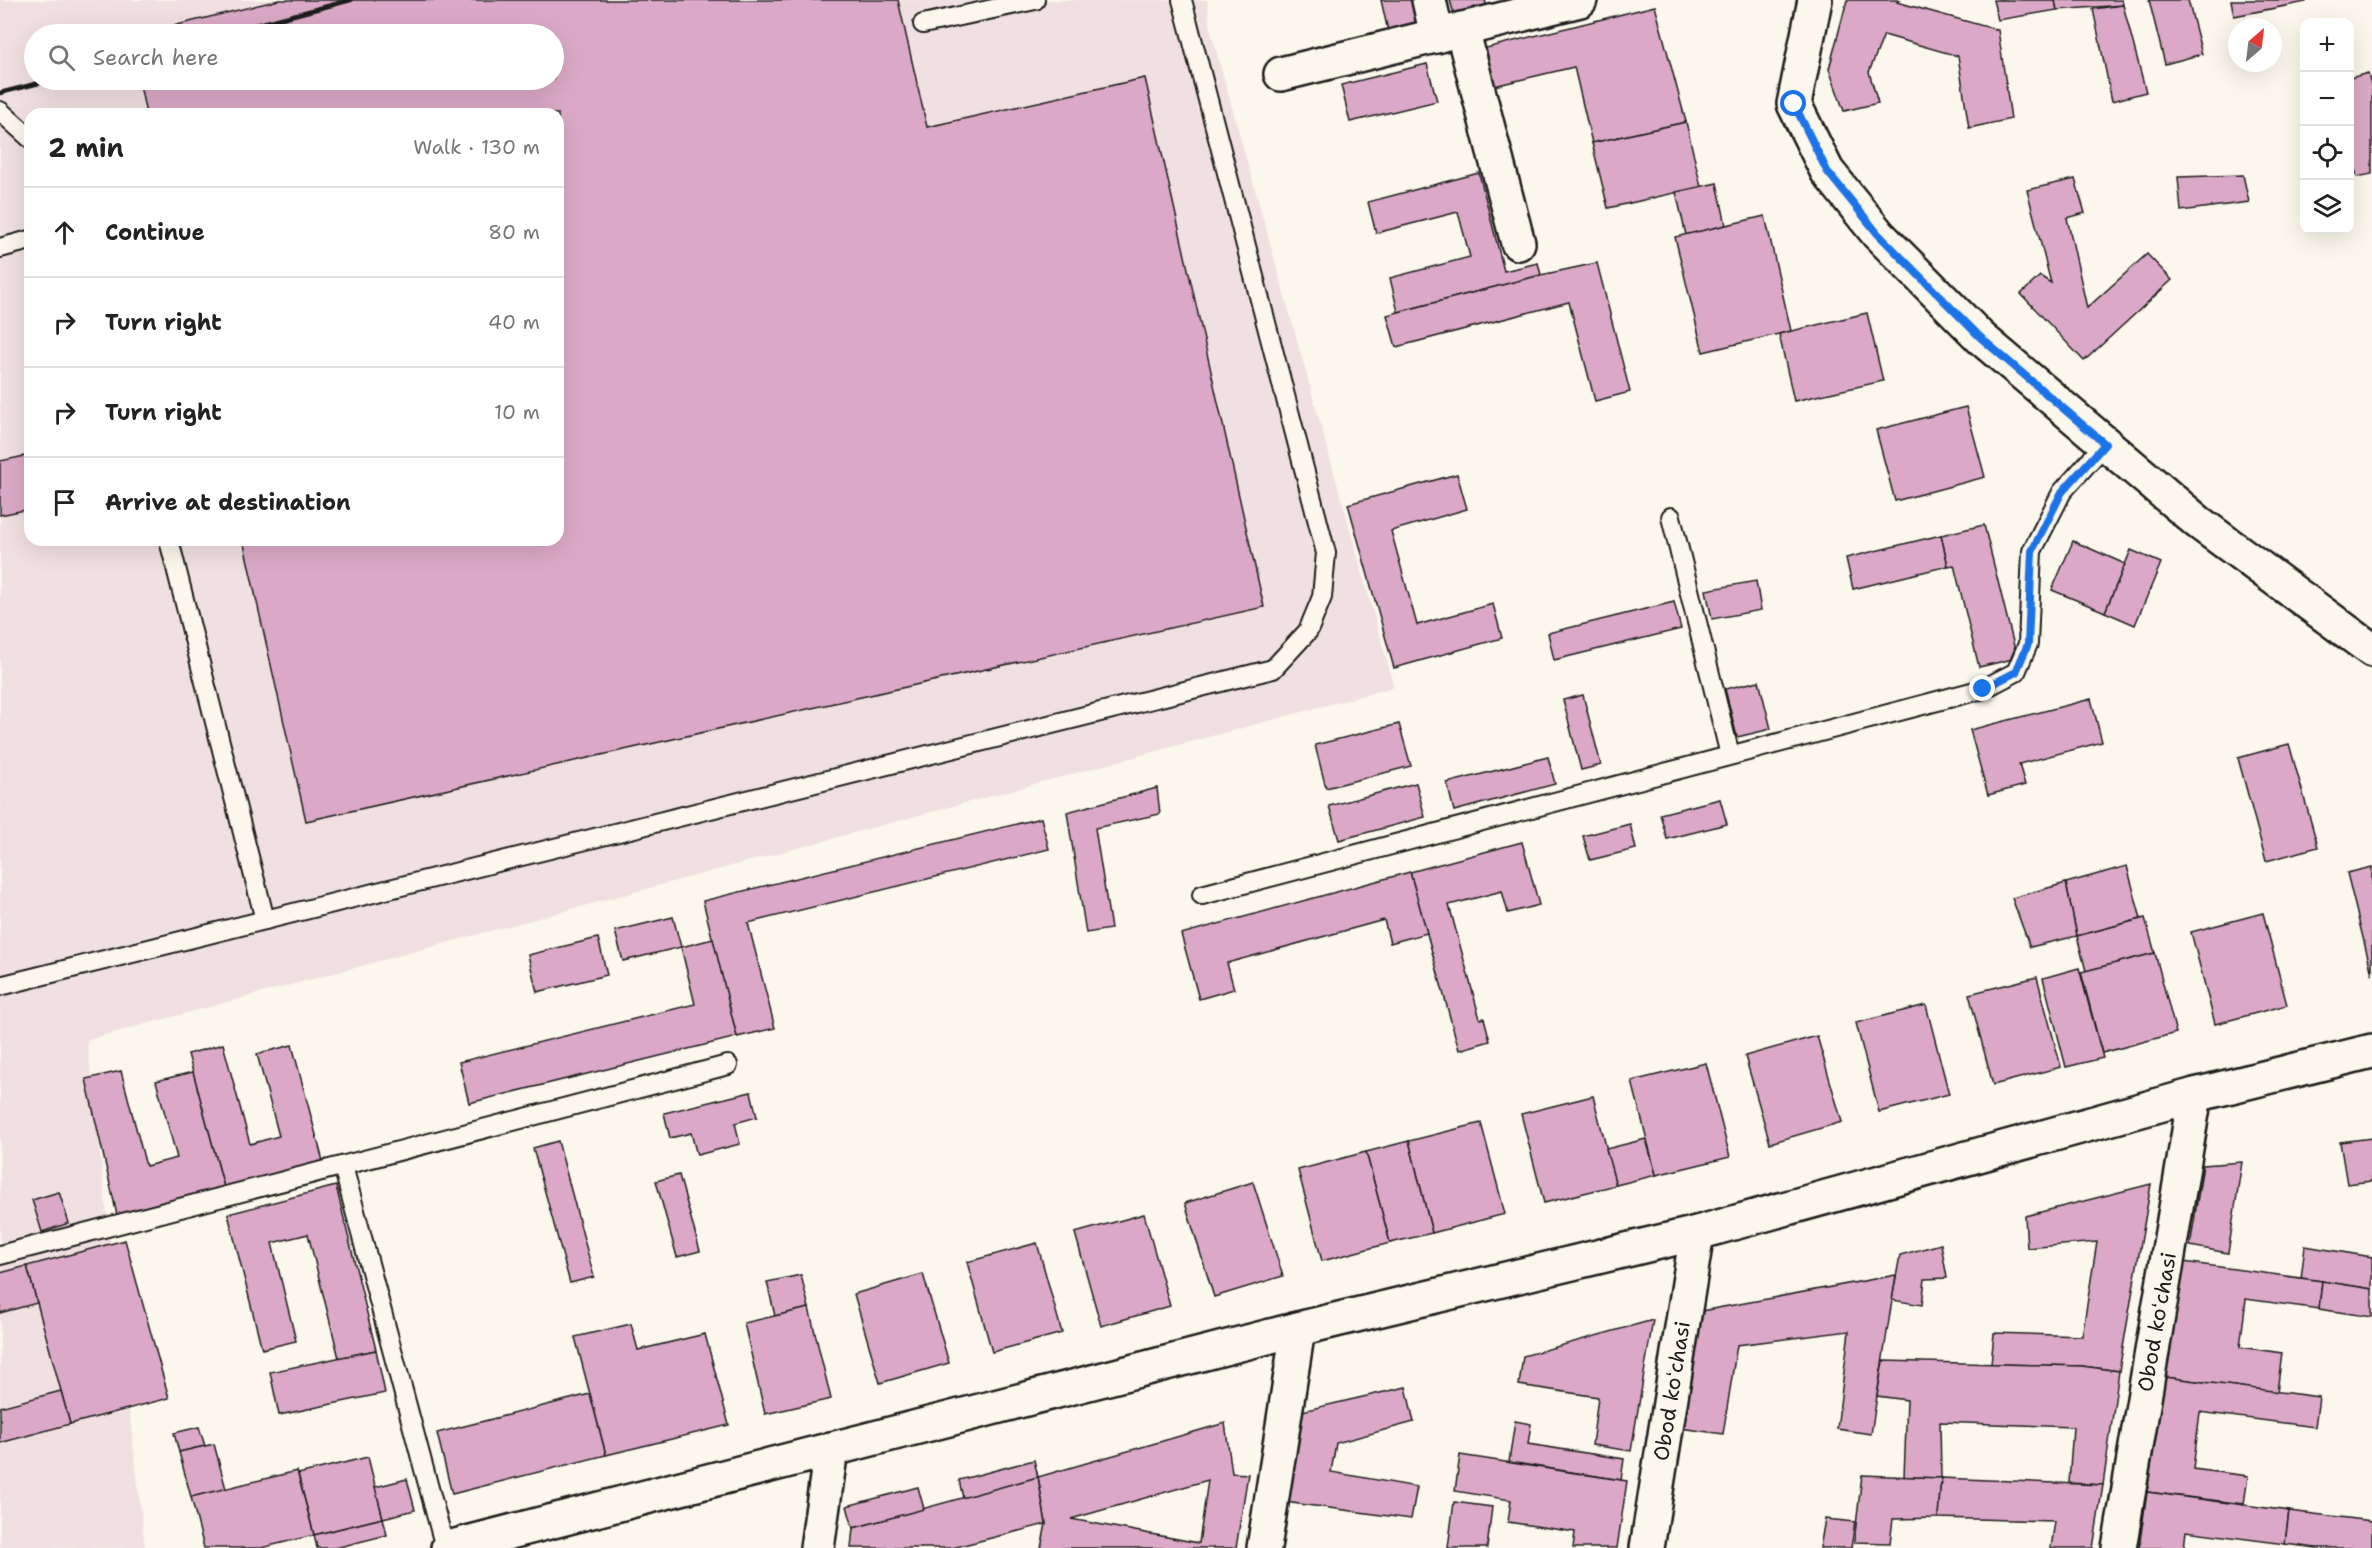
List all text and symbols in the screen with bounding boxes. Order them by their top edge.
north arrow [2228,18,2282,72]
map controls [2300,18,2354,234]
button: + [2300,18,2354,72]
search box [24,24,564,90]
icon: search [45,41,78,74]
text: Search here [93,43,219,72]
button: − [2300,72,2354,126]
route start [1780,90,1806,116]
button: locate [2300,126,2354,180]
text: 2 min [48,130,124,165]
text: Walk · 130 m [413,134,540,160]
button: layers [2300,180,2354,234]
icon: ahead [48,216,81,249]
text: Continue [105,218,205,247]
text: 80 m [488,219,540,245]
icon: right [48,306,81,339]
text: Turn right [105,308,222,337]
text: 40 m [488,309,540,335]
icon: right [48,396,81,429]
text: Turn right [105,398,222,427]
text: 10 m [494,399,540,425]
icon: arrive [48,486,81,519]
text: Arrive at destination [105,488,351,517]
route end [1969,675,1995,701]
street label: Obod koʻchasi [2131,1250,2183,1394]
street label: Obod koʻchasi [1647,1319,1697,1463]

